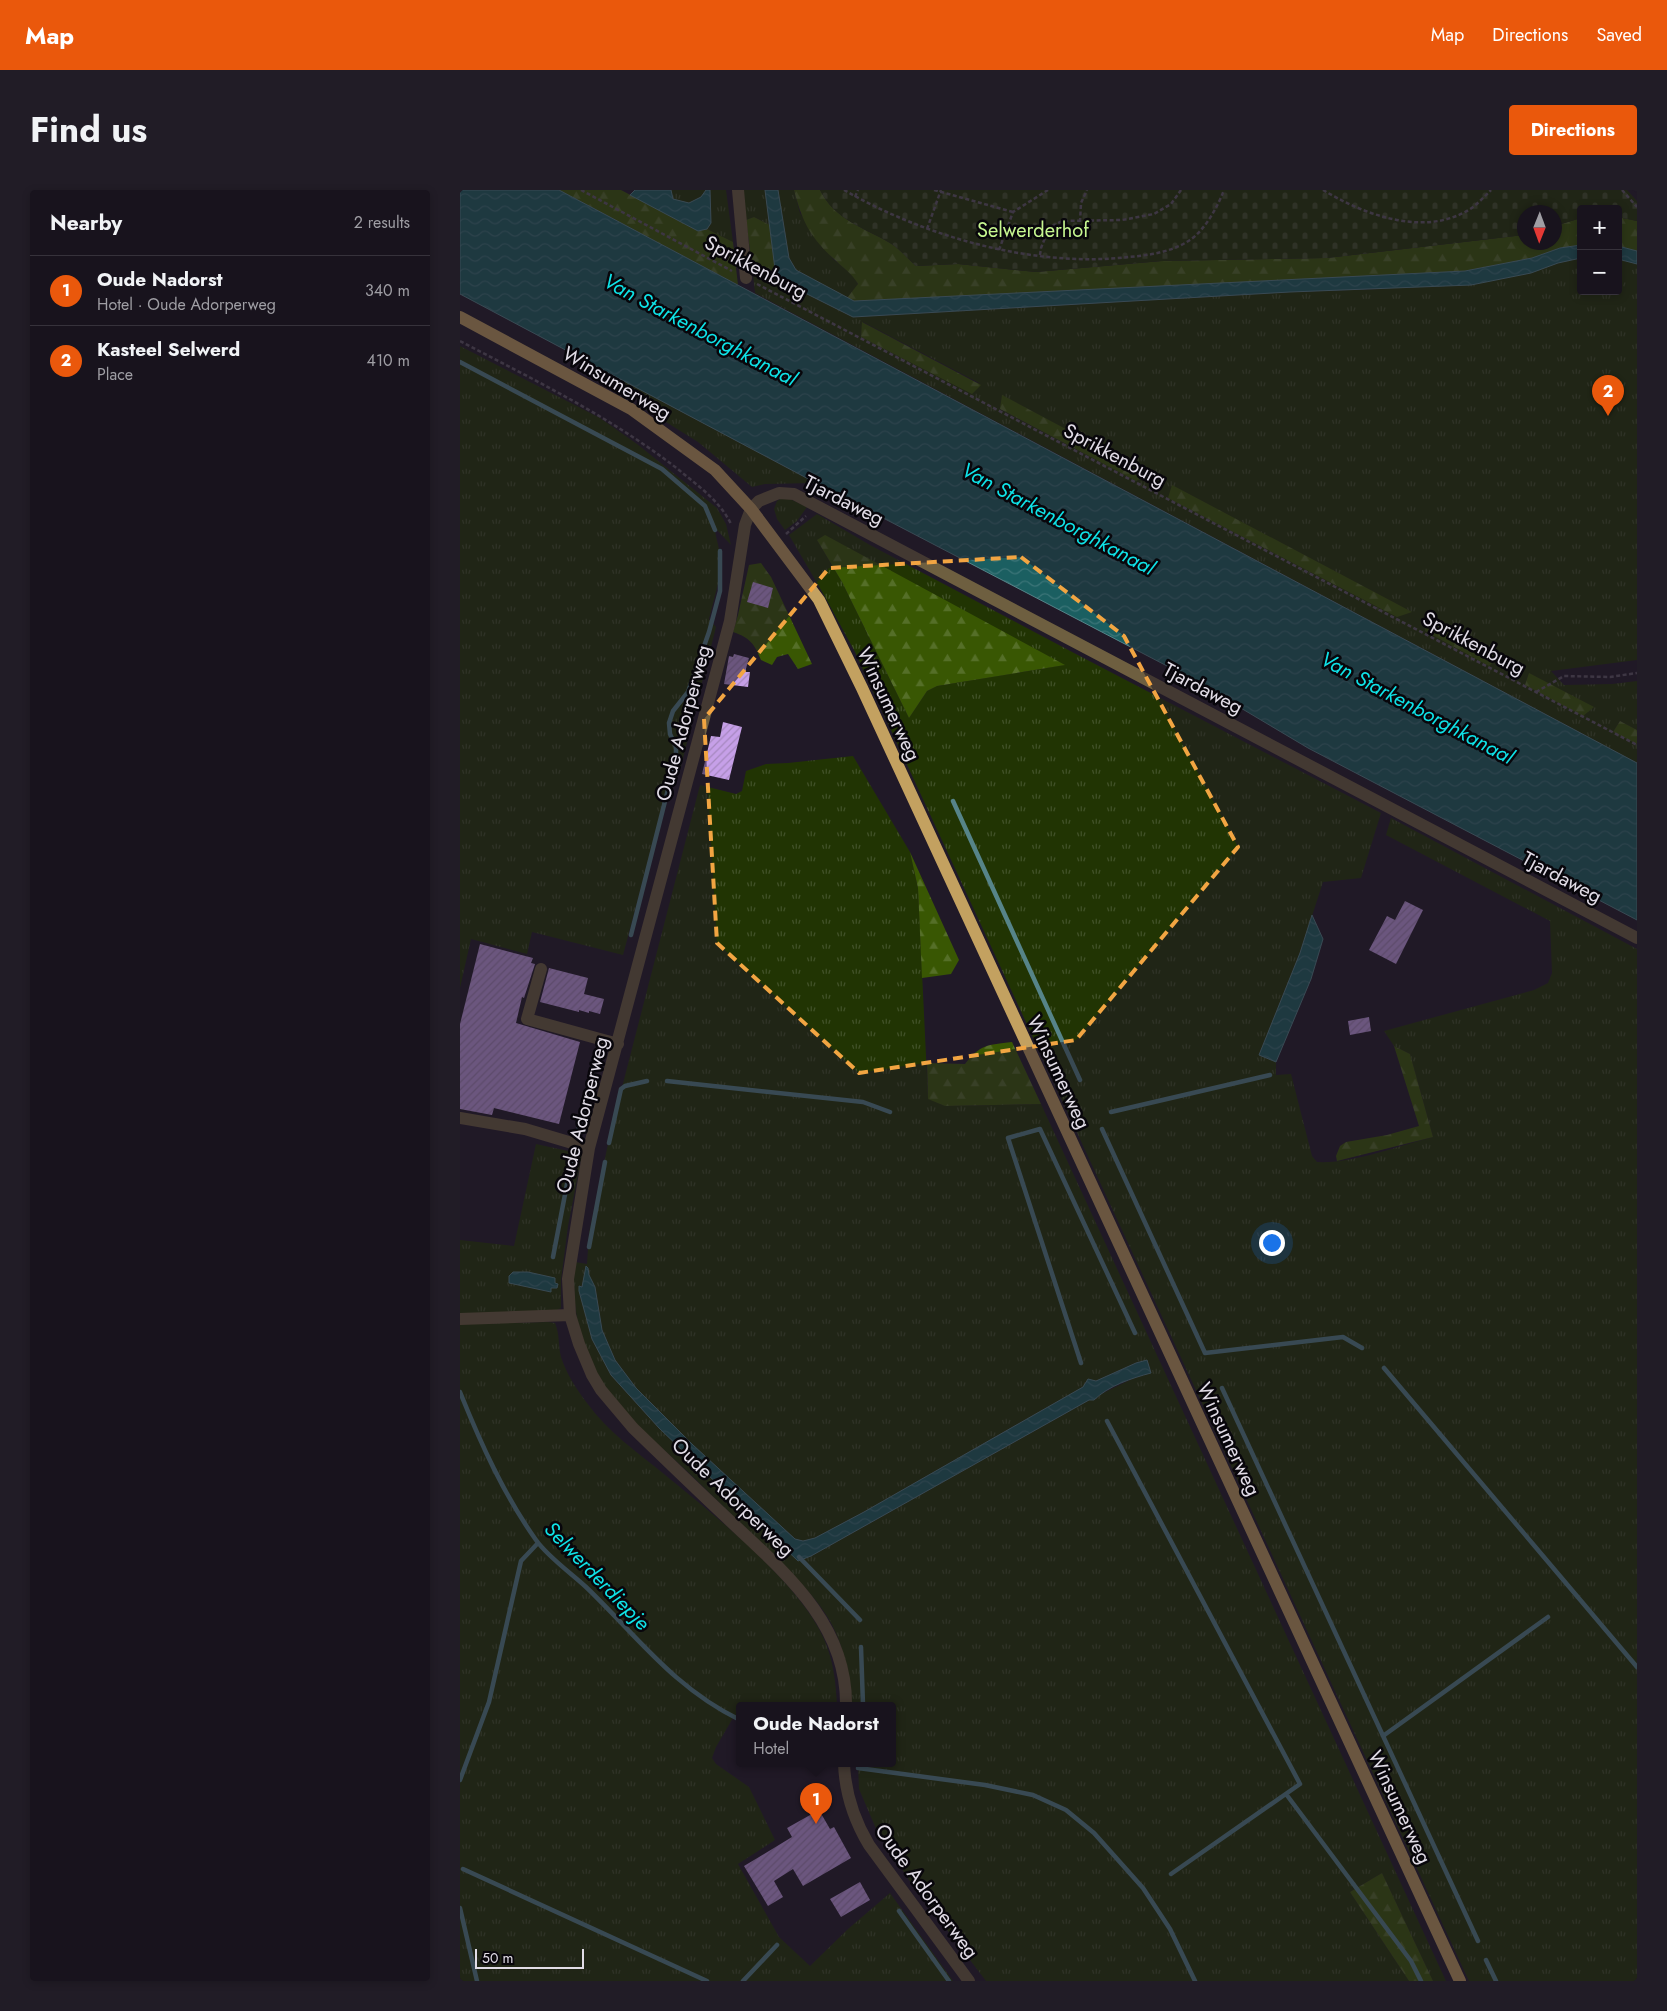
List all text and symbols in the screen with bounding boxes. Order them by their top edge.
text: Map [25,18,74,53]
text: Map [1431,22,1464,48]
text: Directions [1492,22,1568,48]
text: Saved [1596,22,1642,48]
text: Find us [30,105,147,155]
button: Directions [1509,105,1637,155]
north arrow [1517,205,1562,250]
map controls [1577,205,1622,295]
button: + [1577,205,1622,250]
text: Nearby [50,208,122,238]
text: 2 results [354,211,410,234]
park label: Selwerderhof [977,216,1090,245]
street label: Sprikkenburg [699,228,812,307]
button: − [1577,250,1622,295]
text: Oude Nadorst [97,266,223,293]
water label: Van Starkenborghkanaal [598,266,803,394]
text: 1 [62,279,70,302]
text: 340 m [365,279,410,302]
text: Hotel · Oude Adorperweg [97,293,276,316]
text: Kasteel Selwerd [97,336,240,363]
street label: Winsumerweg [557,339,677,427]
text: 2 [61,349,71,372]
text: 410 m [367,349,410,372]
text: Place [97,363,133,386]
pin: 2 [1592,375,1624,416]
street label: Sprikkenburg [1058,416,1171,495]
water label: Van Starkenborghkanaal [956,455,1161,583]
street label: Tjardaweg [799,468,889,533]
street label: Sprikkenburg [1417,604,1530,683]
street label: Oude Adorperweg [649,642,718,804]
street label: Winsumerweg [850,643,928,766]
water label: Van Starkenborghkanaal [1315,644,1520,772]
street label: Tjardaweg [1158,655,1248,722]
street label: Tjardaweg [1517,844,1607,911]
street label: Winsumerweg [1020,1011,1098,1134]
street label: Oude Adorperweg [549,1034,616,1197]
your location [1259,1230,1285,1256]
street label: Winsumerweg [1190,1378,1268,1501]
street label: Oude Adorperweg [665,1431,800,1564]
water label: Selwerderdiepje [537,1515,657,1638]
popup [736,1702,896,1767]
text: Oude Nadorst [753,1710,879,1737]
text: Hotel [753,1737,789,1760]
street label: Winsumerweg [1361,1746,1439,1869]
pin: 1 [800,1783,832,1824]
street label: Oude Adorperweg [868,1818,986,1965]
scale bar [475,1946,584,1969]
text: 50 m [482,1948,513,1968]

